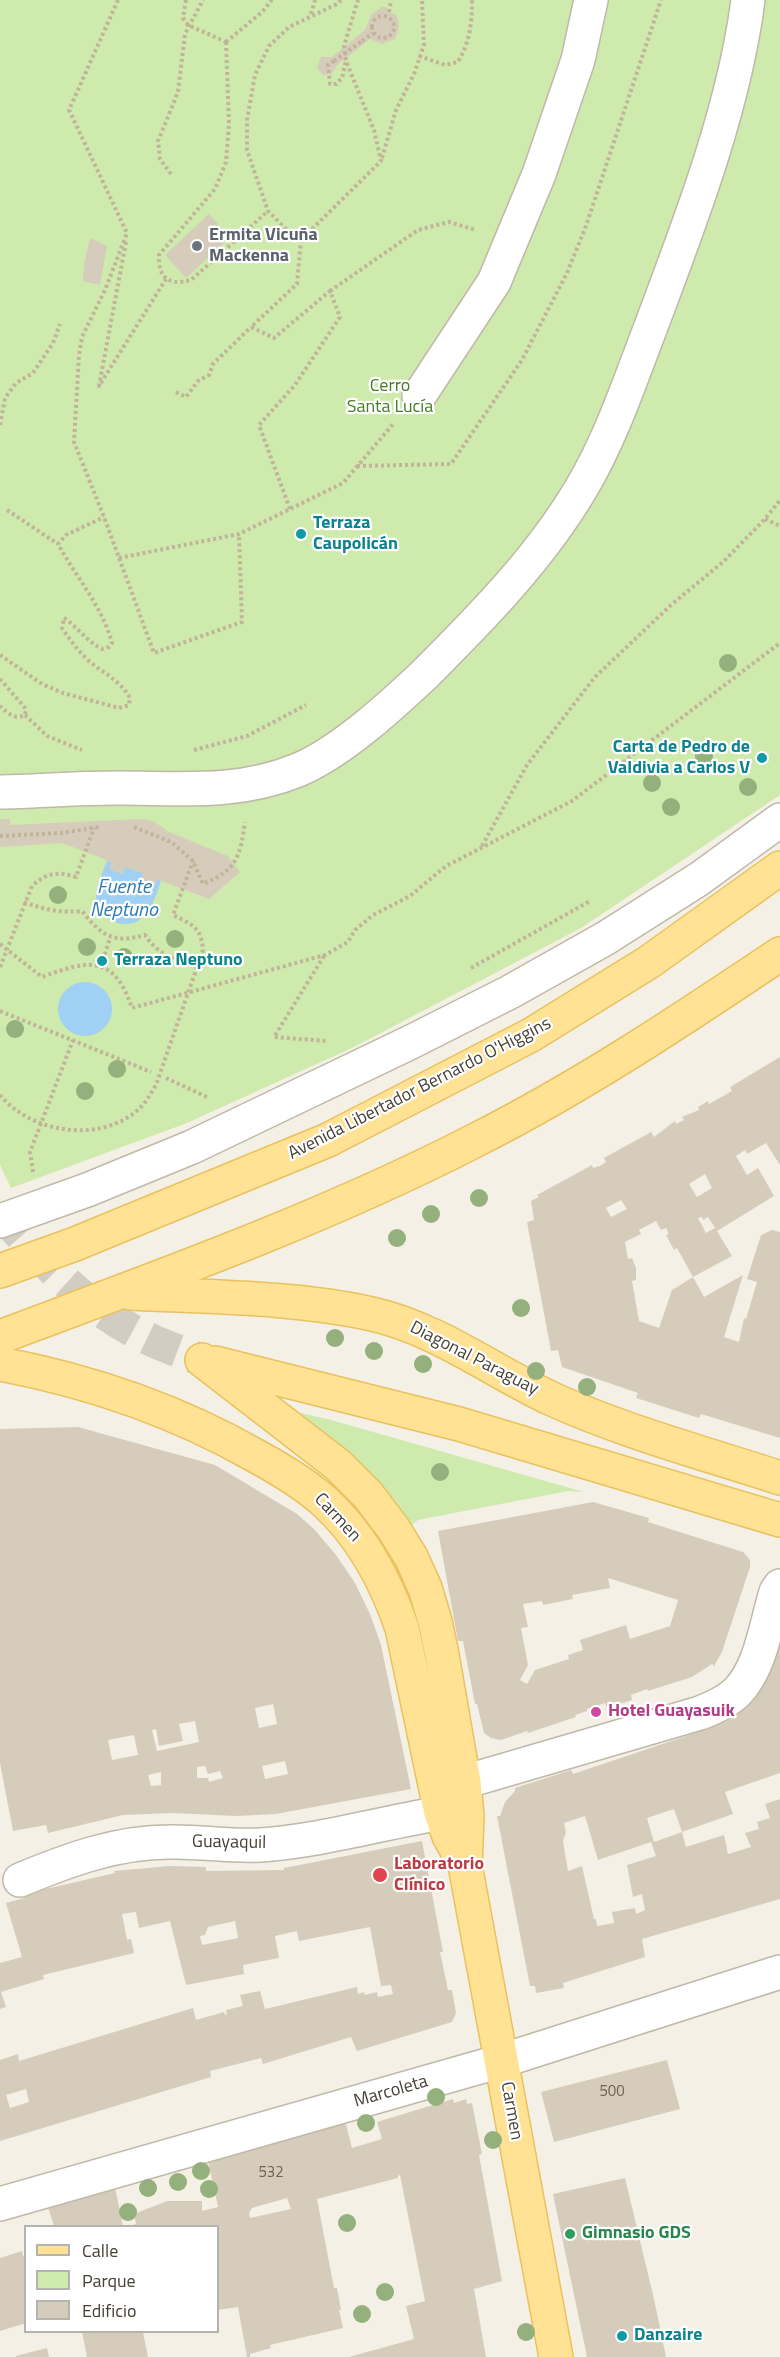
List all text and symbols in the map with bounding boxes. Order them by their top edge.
place label: Ermita Vicuña Mackenna [209,225,318,268]
marker: Ermita Vicuña Mackenna [190,239,204,253]
park label: Cerro Santa Lucía [347,376,433,418]
place label: Terraza Caupolicán [313,513,398,556]
marker: Terraza Caupolicán [294,527,308,541]
place label: Carta de Pedro de Valdivia a Carlos V [608,737,750,780]
marker: Carta de Pedro de Valdivia a Carlos V [755,751,769,765]
water label: Fuente Neptuno [90,876,158,923]
place label: Terraza Neptuno [114,950,243,972]
marker: Terraza Neptuno [95,954,109,968]
street label: Avenida Libertador Bernardo O'Higgins [285,1013,555,1165]
street label: Diagonal Paraguay [406,1317,542,1401]
street label: Carmen [309,1489,365,1547]
place label: Hotel Guayasuik [608,1701,735,1723]
marker: Hotel Guayasuik [589,1705,603,1719]
street label: Guayaquil [192,1832,266,1854]
place label: Laboratorio Clínico [394,1854,484,1896]
marker: Laboratorio Clínico [371,1866,389,1884]
street label: Marcoleta [352,2071,430,2113]
street label: Carmen [495,2080,527,2142]
house number: 500 [599,2083,625,2101]
house number: 532 [258,2164,284,2182]
place label: Gimnasio GDS [582,2223,691,2245]
legend [24,2225,219,2333]
marker: Gimnasio GDS [563,2227,577,2241]
text: Calle [82,2237,118,2264]
text: Parque [82,2267,136,2294]
text: Edificio [82,2297,136,2324]
place label: Danzaire [634,2325,703,2347]
marker: Danzaire [615,2329,629,2343]

